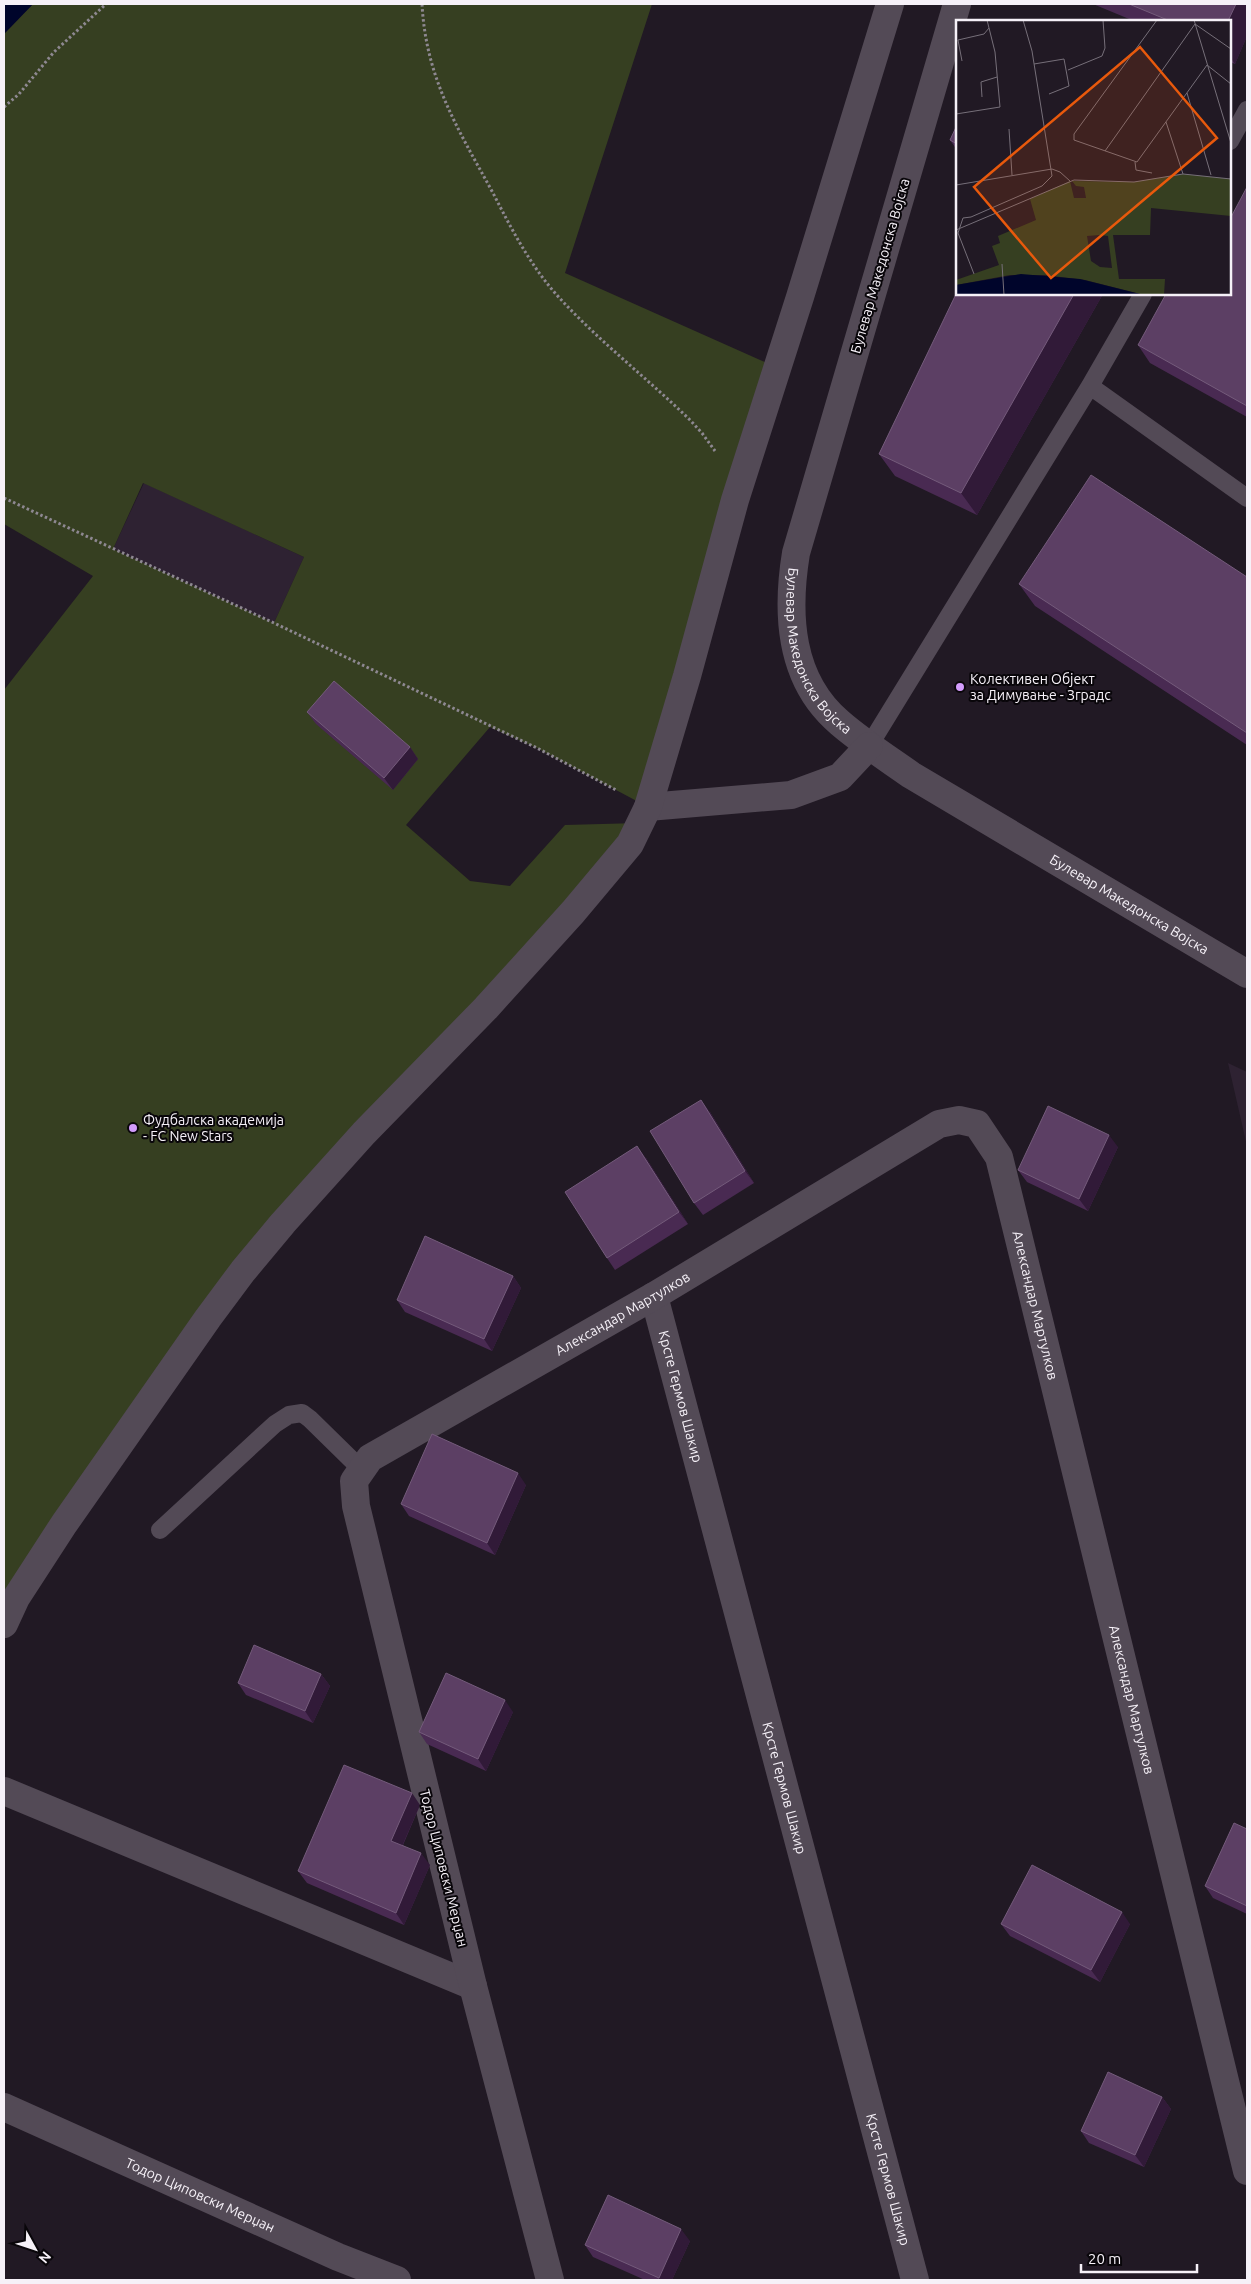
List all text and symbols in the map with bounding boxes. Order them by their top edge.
inset map [956,20,1231,295]
street label: Булевар Македонска Војска [847,177,913,355]
street label: Булевар Македонска Војска [783,567,855,737]
place label: Колективен Објект за Димување - Зградс [970,671,1111,703]
marker: Колективен Објект за Димување - Зградс [954,681,966,693]
street label: Булевар Македонска Војска [1047,851,1211,957]
place label: Фудбалска академија - FC New Stars [143,1112,284,1144]
marker: Фудбалска академија - FC New Stars [127,1122,139,1134]
street label: Александар Мартулков [1009,1229,1061,1381]
street label: Александар Мартулков [552,1268,693,1359]
street label: Крсте Гермов Шакир [655,1329,706,1464]
street label: Александар Мартулков [1106,1623,1158,1776]
street label: Крсте Гермов Шакир [759,1720,810,1856]
street label: Тодор Циповски Мерџан [417,1788,471,1948]
street label: Крсте Гермов Шакир [863,2112,913,2247]
street label: Тодор Циповски Мерџан [123,2155,277,2236]
north arrow [10,2224,60,2274]
scale bar [1081,2242,1197,2274]
text: N [35,2248,54,2267]
text: 20 m [1088,2250,1121,2267]

